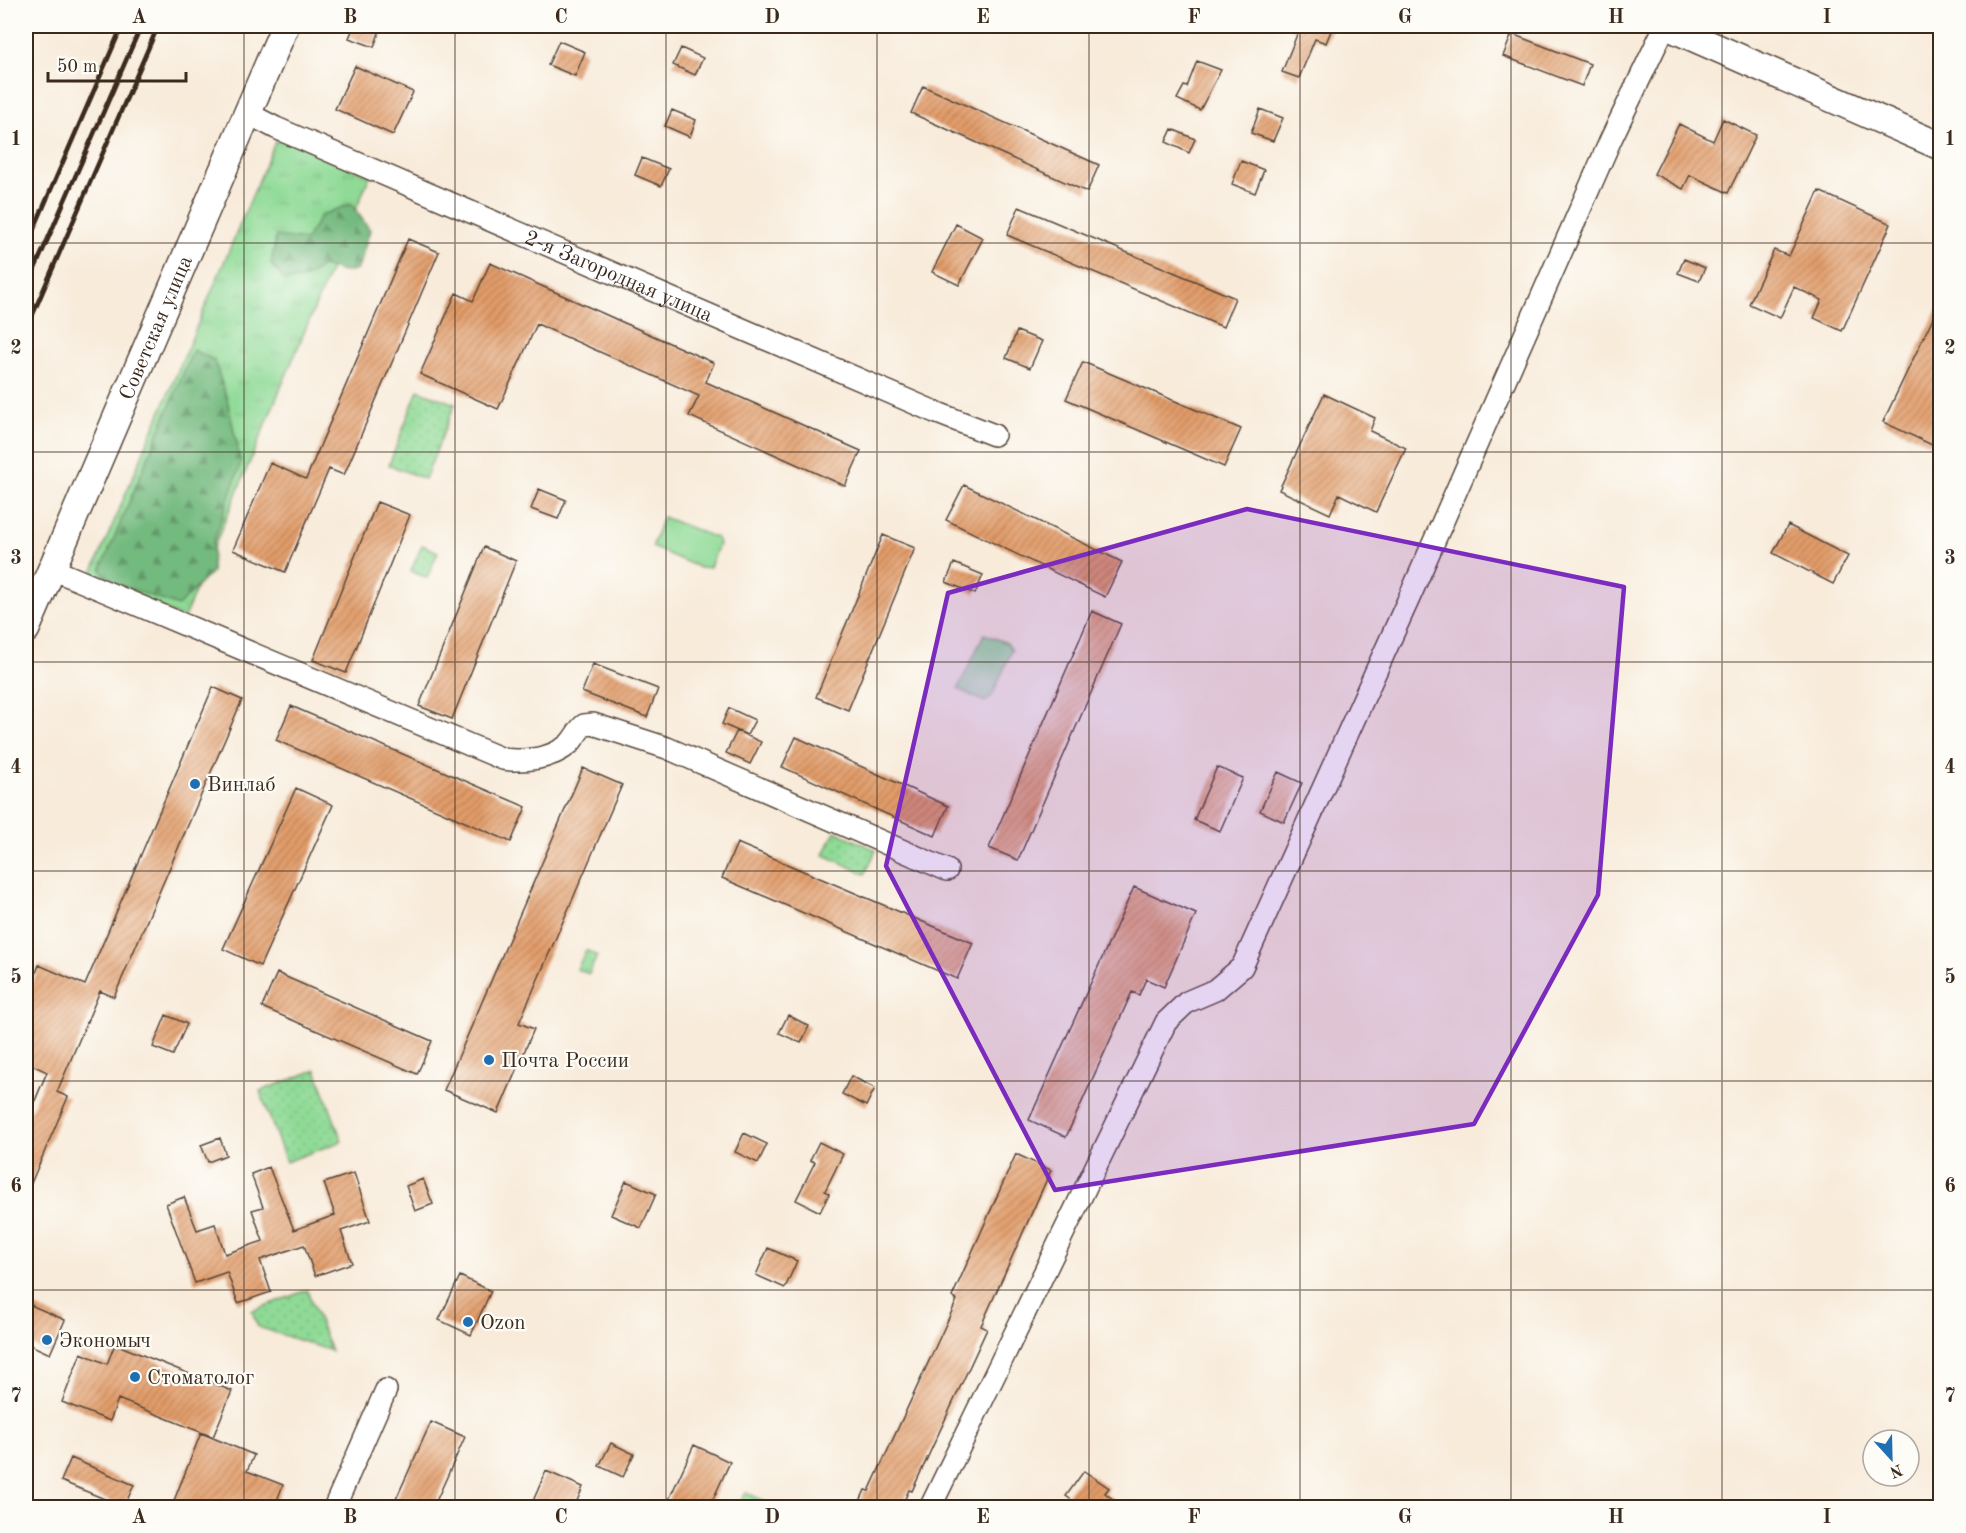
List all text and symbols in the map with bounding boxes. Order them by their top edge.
text: A [131,8,147,28]
text: B [343,8,357,28]
text: C [554,8,568,28]
text: D [764,8,780,28]
text: E [976,8,990,28]
text: F [1187,8,1201,28]
text: G [1398,8,1412,28]
text: H [1608,8,1624,28]
text: I [1823,8,1831,28]
scale bar [48,45,186,83]
text: 50 m [57,58,97,76]
text: 1 [10,130,22,150]
text: 1 [1944,130,1956,150]
street label: 2-я Загородная улица [521,227,715,327]
street label: Советская улица [117,253,197,403]
text: 2 [10,339,22,359]
text: 2 [1944,339,1956,359]
text: 3 [10,549,22,569]
text: 3 [1944,549,1956,569]
text: 4 [10,758,22,778]
text: 4 [1944,758,1956,778]
place label: Винлаб [207,775,276,796]
marker: Винлаб [188,777,202,791]
text: 5 [10,967,22,988]
text: 5 [1944,967,1956,988]
place label: Почта России [501,1051,629,1072]
marker: Почта России [482,1053,496,1067]
text: 6 [10,1177,22,1197]
text: 6 [1944,1177,1956,1197]
place label: Ozon [480,1313,526,1334]
marker: Ozon [461,1315,475,1329]
place label: Экономыч [59,1331,151,1352]
marker: Экономыч [40,1333,54,1347]
place label: Стоматолог [147,1368,254,1389]
marker: Стоматолог [128,1370,142,1384]
text: 7 [10,1387,22,1407]
text: 7 [1944,1387,1956,1407]
north arrow [1861,1428,1921,1488]
text: N [1886,1460,1905,1480]
text: A [131,1508,147,1528]
text: B [343,1508,357,1528]
text: C [554,1508,568,1528]
text: D [764,1508,780,1528]
text: E [976,1508,990,1528]
text: F [1187,1508,1201,1528]
text: G [1398,1508,1412,1528]
text: H [1608,1508,1624,1528]
text: I [1823,1508,1831,1528]

